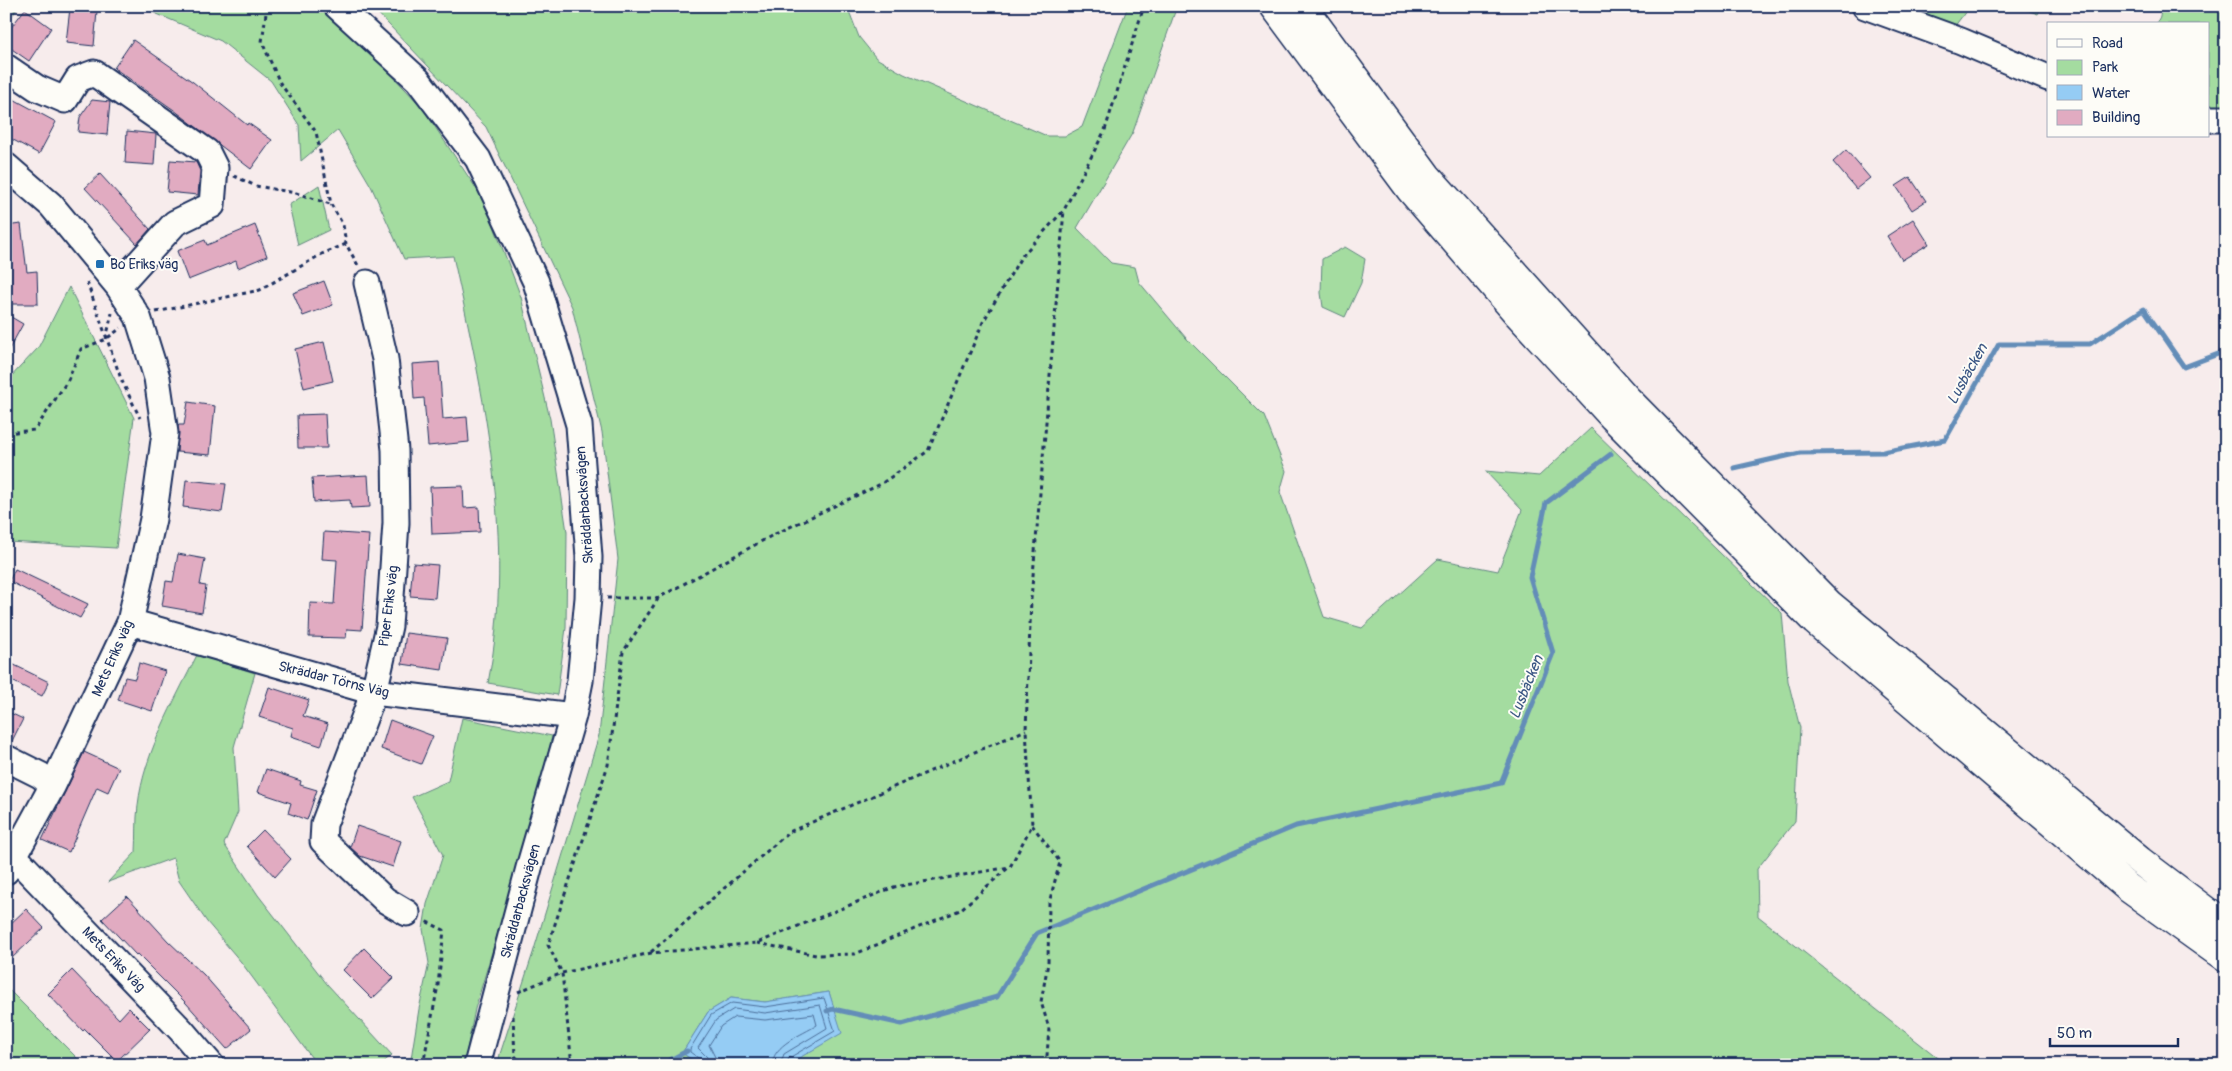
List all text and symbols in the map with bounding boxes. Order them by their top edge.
legend [2047,22,2210,138]
text: Road [2092,34,2123,53]
text: Park [2092,58,2119,77]
text: Water [2092,84,2131,103]
text: Building [2092,108,2140,127]
place label: Bo Eriks väg [110,256,178,273]
marker: Bo Eriks väg [94,258,106,270]
water label: Lusbäcken [1943,339,1993,408]
street label: Skräddarbacksvägen [572,445,597,564]
street label: Piper Eriks väg [375,564,402,648]
street label: Mets Eriks väg [88,617,137,699]
water label: Lusbäcken [1505,651,1548,722]
street label: Skräddar Törns Väg [277,658,391,701]
street label: Skräddarbacksvägen [497,842,544,960]
street label: Mets Eriks Väg [78,923,149,995]
scale bar [2050,1016,2177,1048]
text: 50 m [2057,1024,2092,1043]

